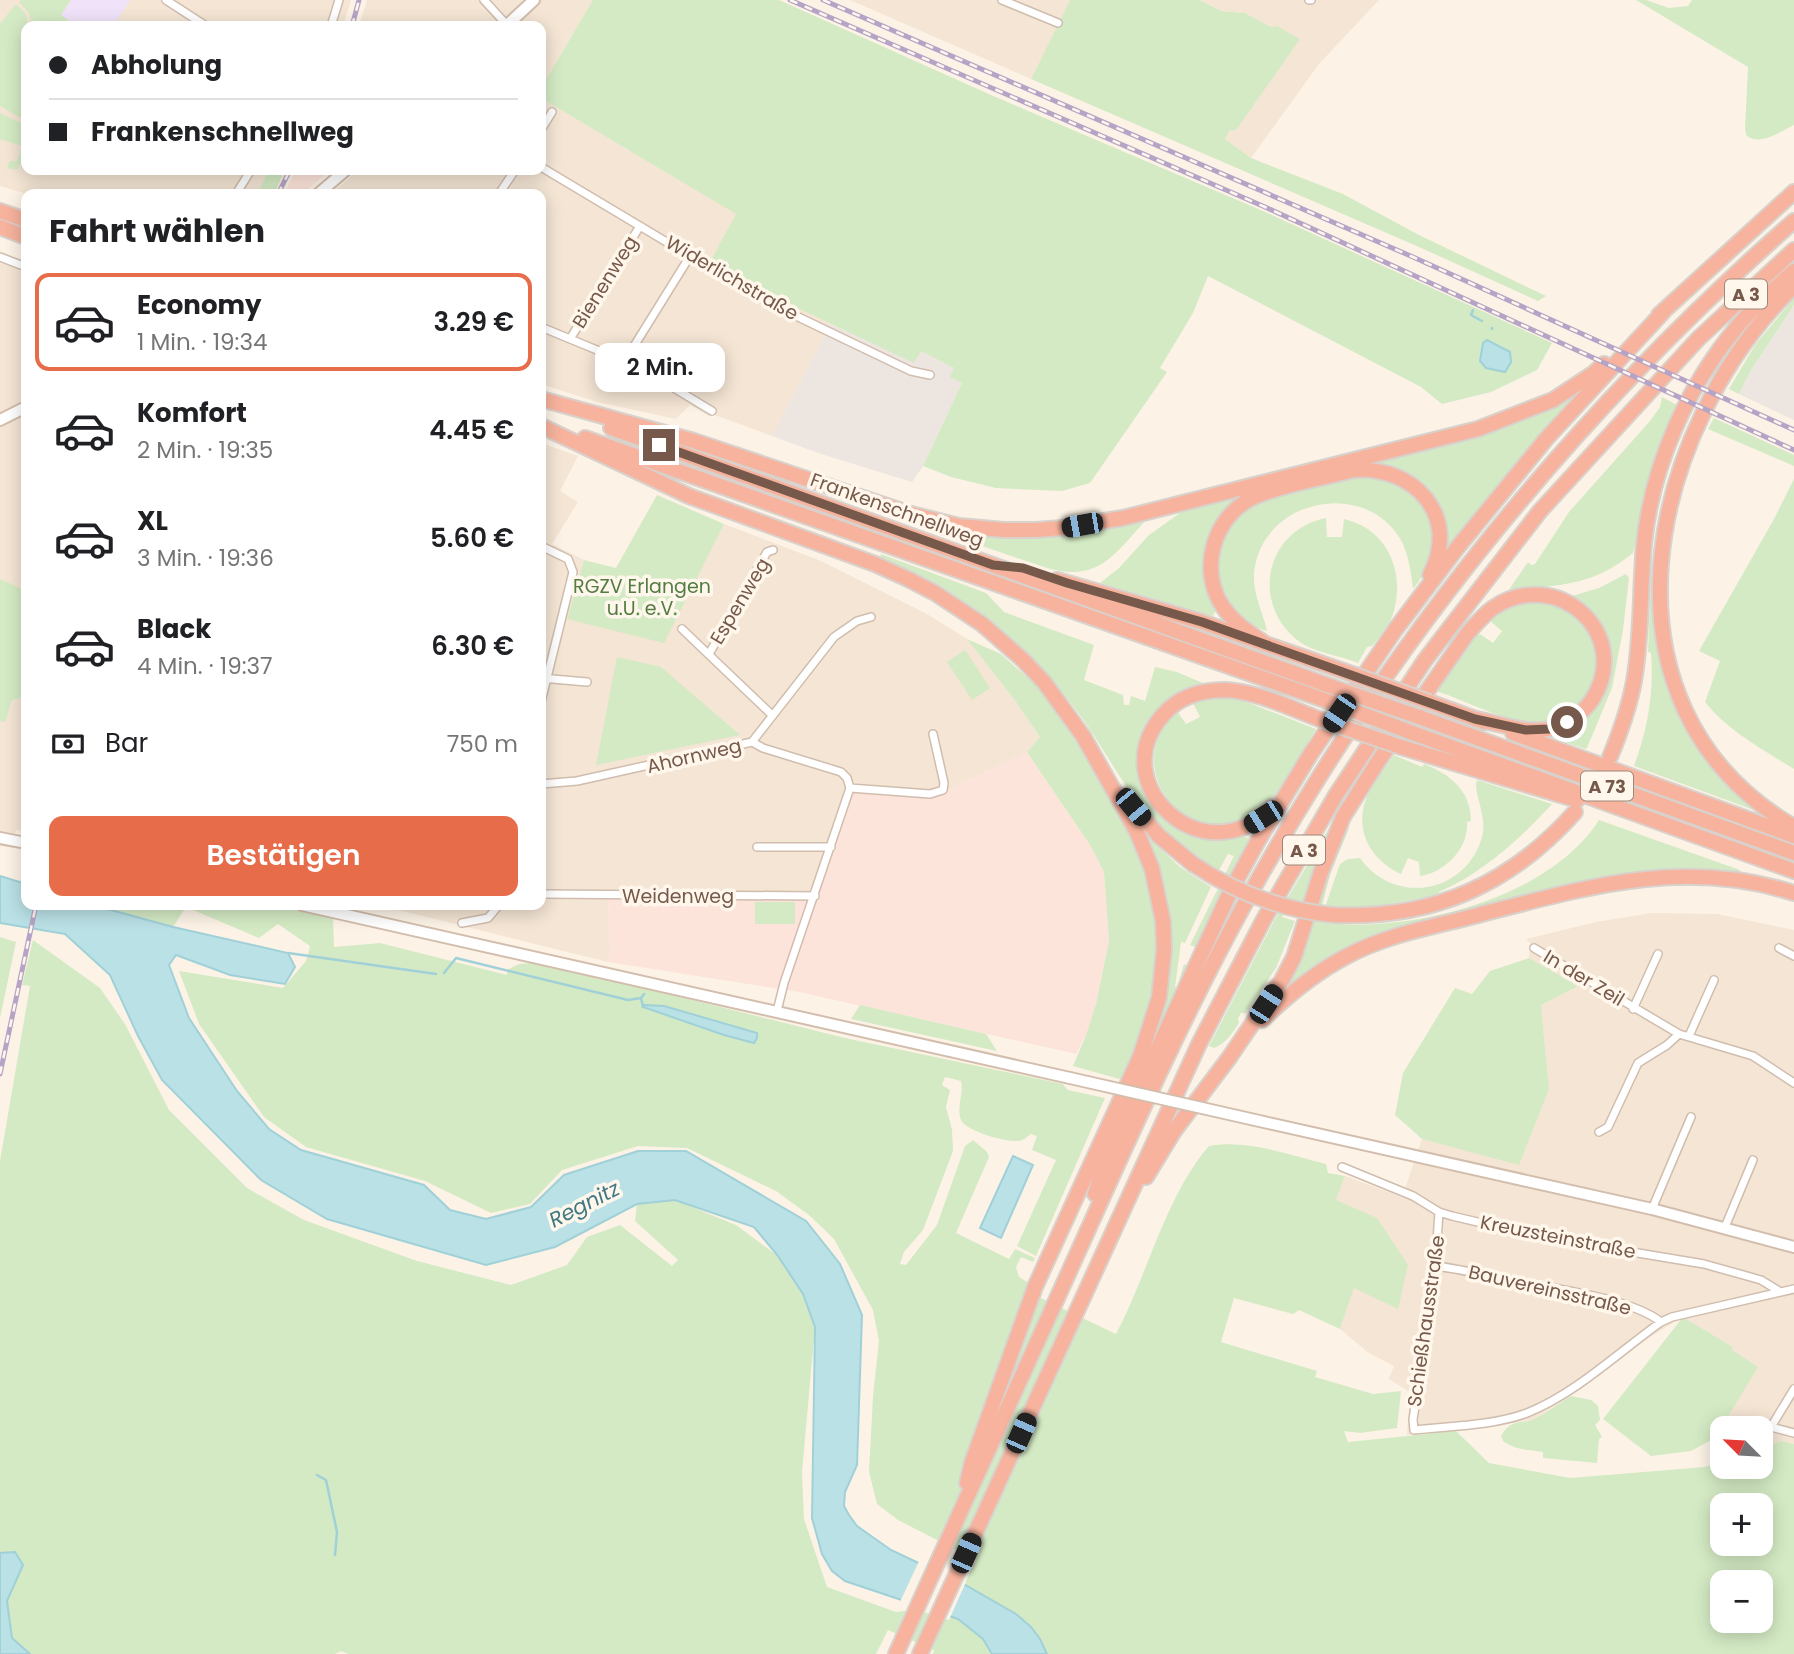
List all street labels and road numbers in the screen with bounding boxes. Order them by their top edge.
street label: Widerlichstraße [661,229,803,327]
street label: Bienenweg [566,231,644,333]
road number: A 3 [1725,280,1767,308]
street label: Frankenschnellweg [807,466,987,554]
street label: Espenweg [704,553,776,649]
street label: Ahornweg [644,732,744,780]
road number: A 73 [1581,772,1633,800]
road number: A 3 [1283,836,1325,864]
street label: Weidenweg [622,883,734,910]
street label: In der Zeil [1538,943,1630,1013]
street label: Kreuzsteinstraße [1478,1209,1638,1265]
street label: Schießhausstraße [1401,1234,1451,1408]
street label: Bauvereinsstraße [1466,1258,1634,1322]

